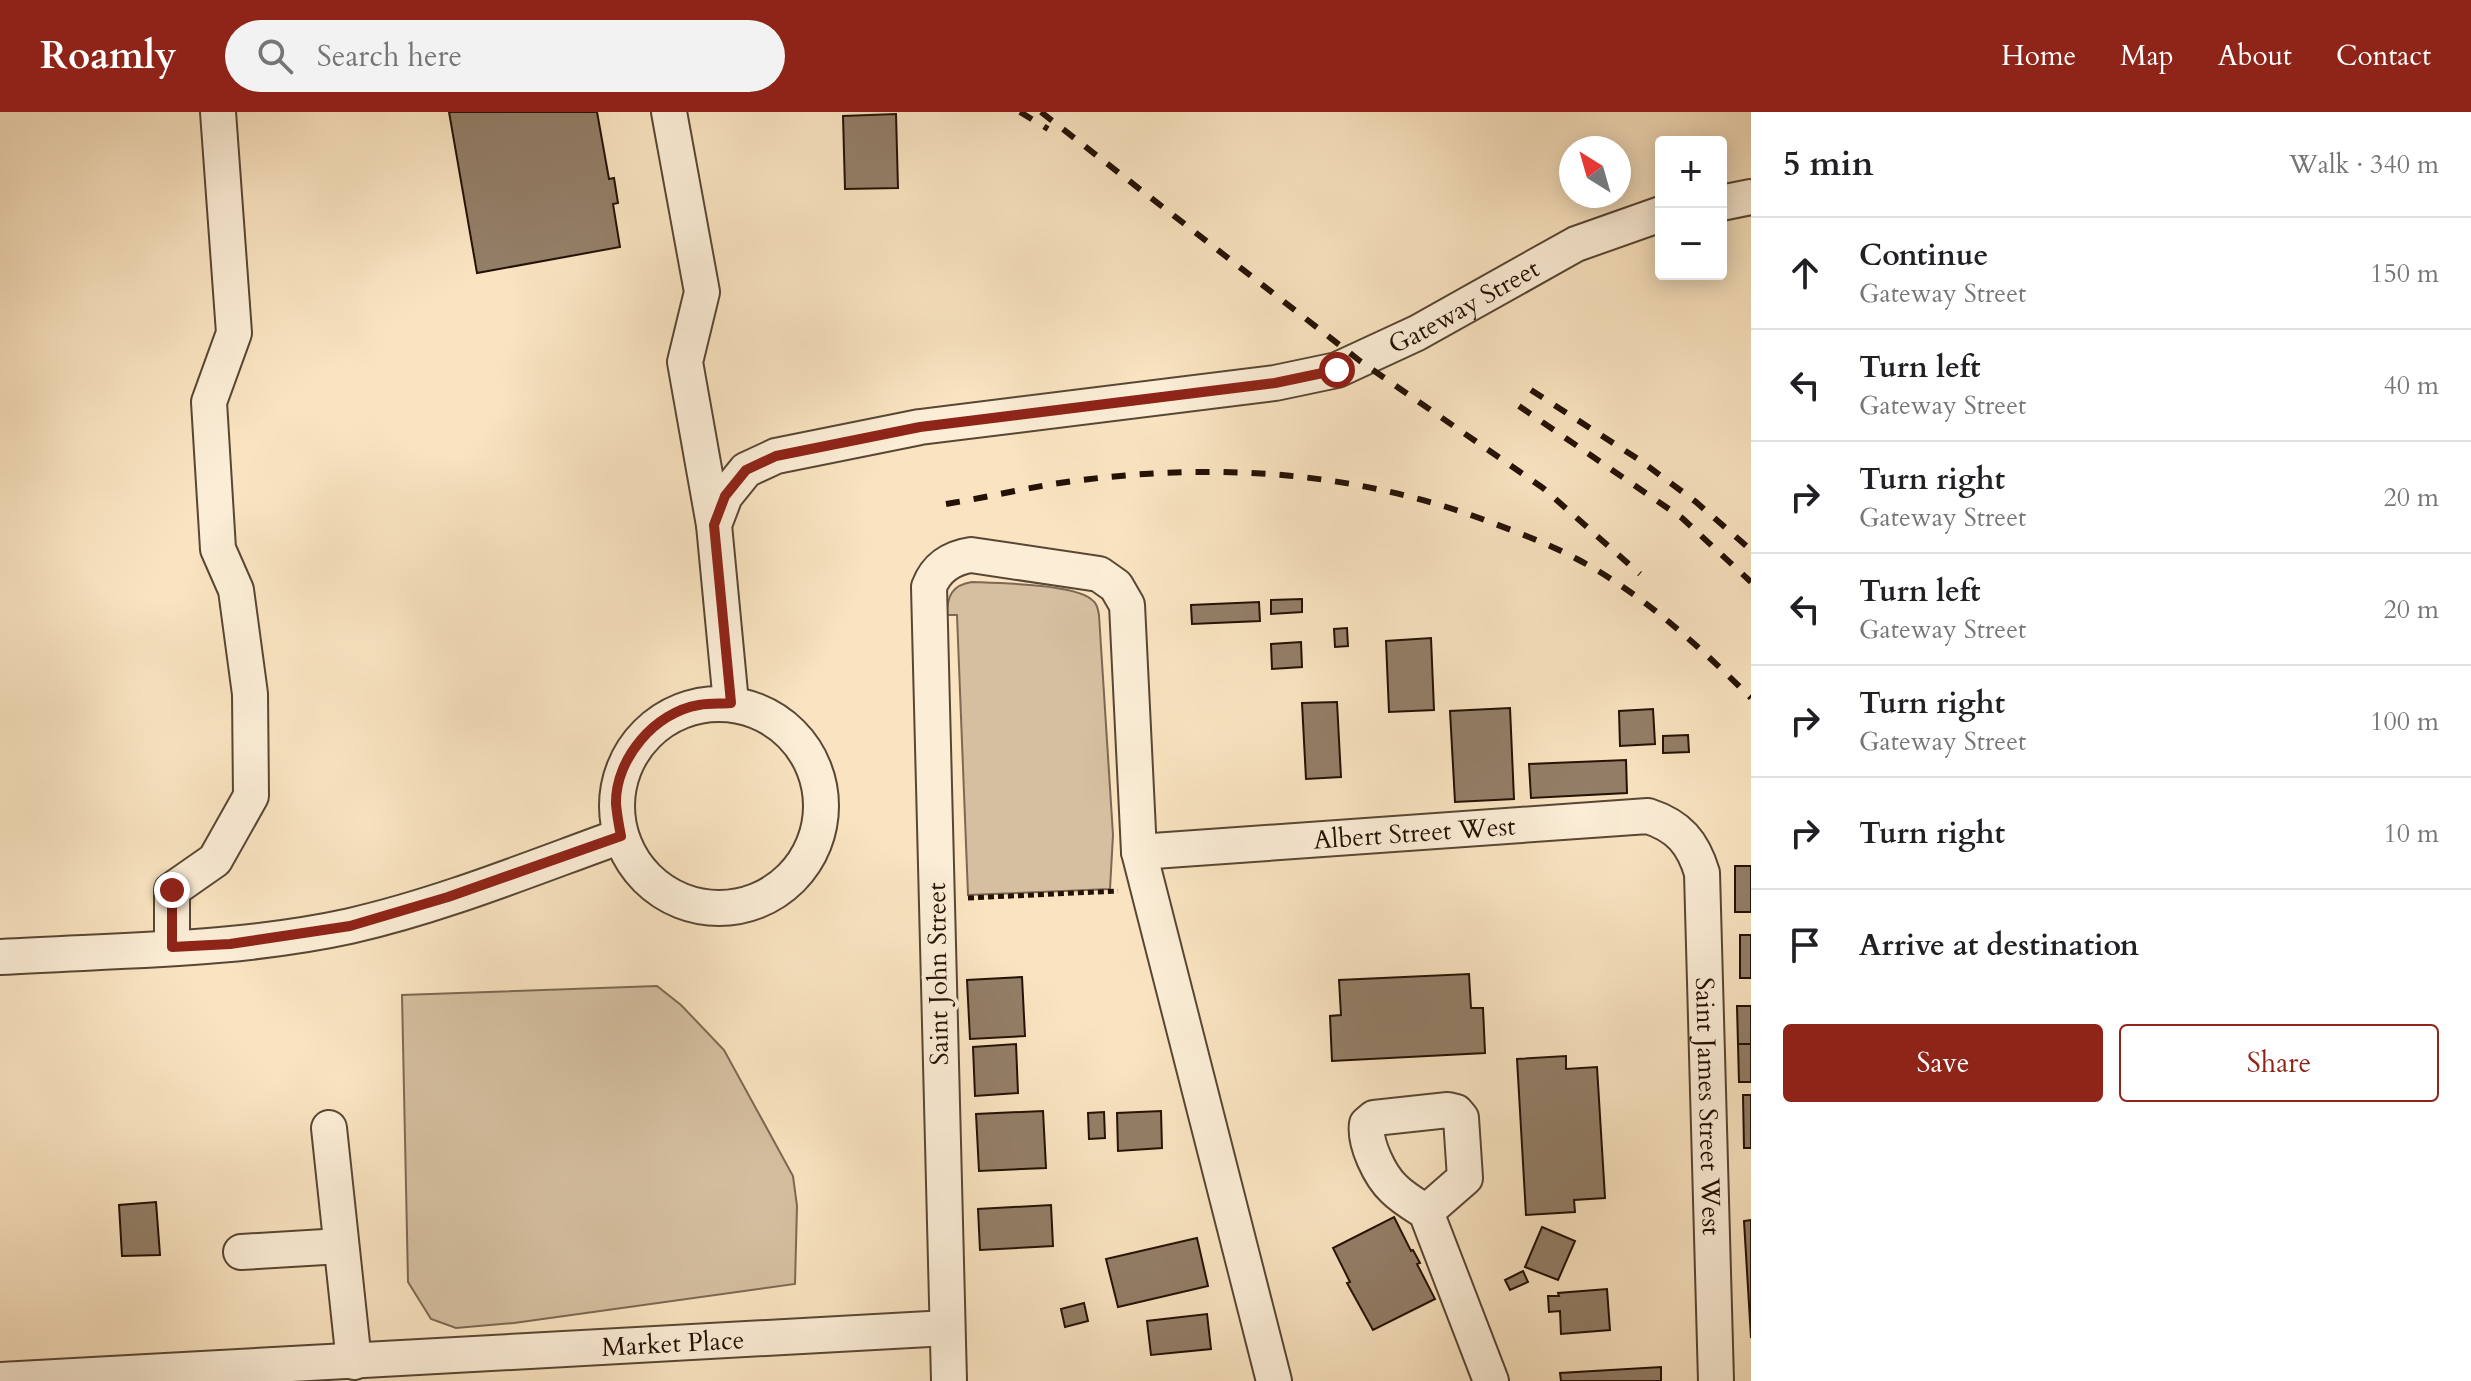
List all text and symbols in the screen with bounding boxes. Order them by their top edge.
search box [225,20,785,92]
text: Roamly [40,30,177,82]
icon: search [253,34,297,78]
text: Search here [317,36,462,77]
text: Home [2001,37,2076,75]
text: Map [2120,37,2174,75]
text: About [2218,37,2292,75]
text: Contact [2336,37,2431,75]
north arrow [1559,136,1631,208]
map controls [1655,136,1727,280]
button: + [1655,136,1727,208]
text: 5 min [1783,141,1874,187]
text: Walk · 340 m [2289,147,2439,182]
button: − [1655,208,1727,280]
text: Continue [1859,235,1988,276]
street label: Gateway Street [1382,251,1545,362]
icon: ahead [1783,251,1827,295]
text: 150 m [2370,256,2439,291]
text: Gateway Street [1859,276,2026,311]
text: Turn left [1859,347,1981,388]
route start [1319,352,1355,388]
icon: left [1783,363,1827,407]
text: 40 m [2383,368,2439,403]
text: Gateway Street [1859,388,2026,423]
text: Turn right [1859,459,2005,500]
icon: right [1783,475,1827,519]
text: 20 m [2383,480,2439,515]
text: Gateway Street [1859,500,2026,535]
text: Turn left [1859,571,1981,612]
icon: left [1783,587,1827,631]
text: 20 m [2383,592,2439,627]
text: Gateway Street [1859,612,2026,647]
text: Turn right [1859,683,2005,724]
icon: right [1783,699,1827,743]
text: 100 m [2370,704,2439,739]
text: Gateway Street [1859,724,2026,759]
street label: Albert Street West [1312,808,1517,857]
icon: right [1783,811,1827,855]
text: Turn right [1859,813,2005,854]
text: 10 m [2383,816,2439,851]
route end [154,872,190,908]
street label: Saint John Street [919,882,957,1066]
icon: arrive [1783,923,1827,967]
text: Arrive at destination [1859,925,2139,966]
street label: Saint James Street West [1687,977,1729,1236]
button: Save [1783,1024,2103,1102]
button: Share [2119,1024,2439,1102]
street label: Market Place [601,1322,745,1364]

